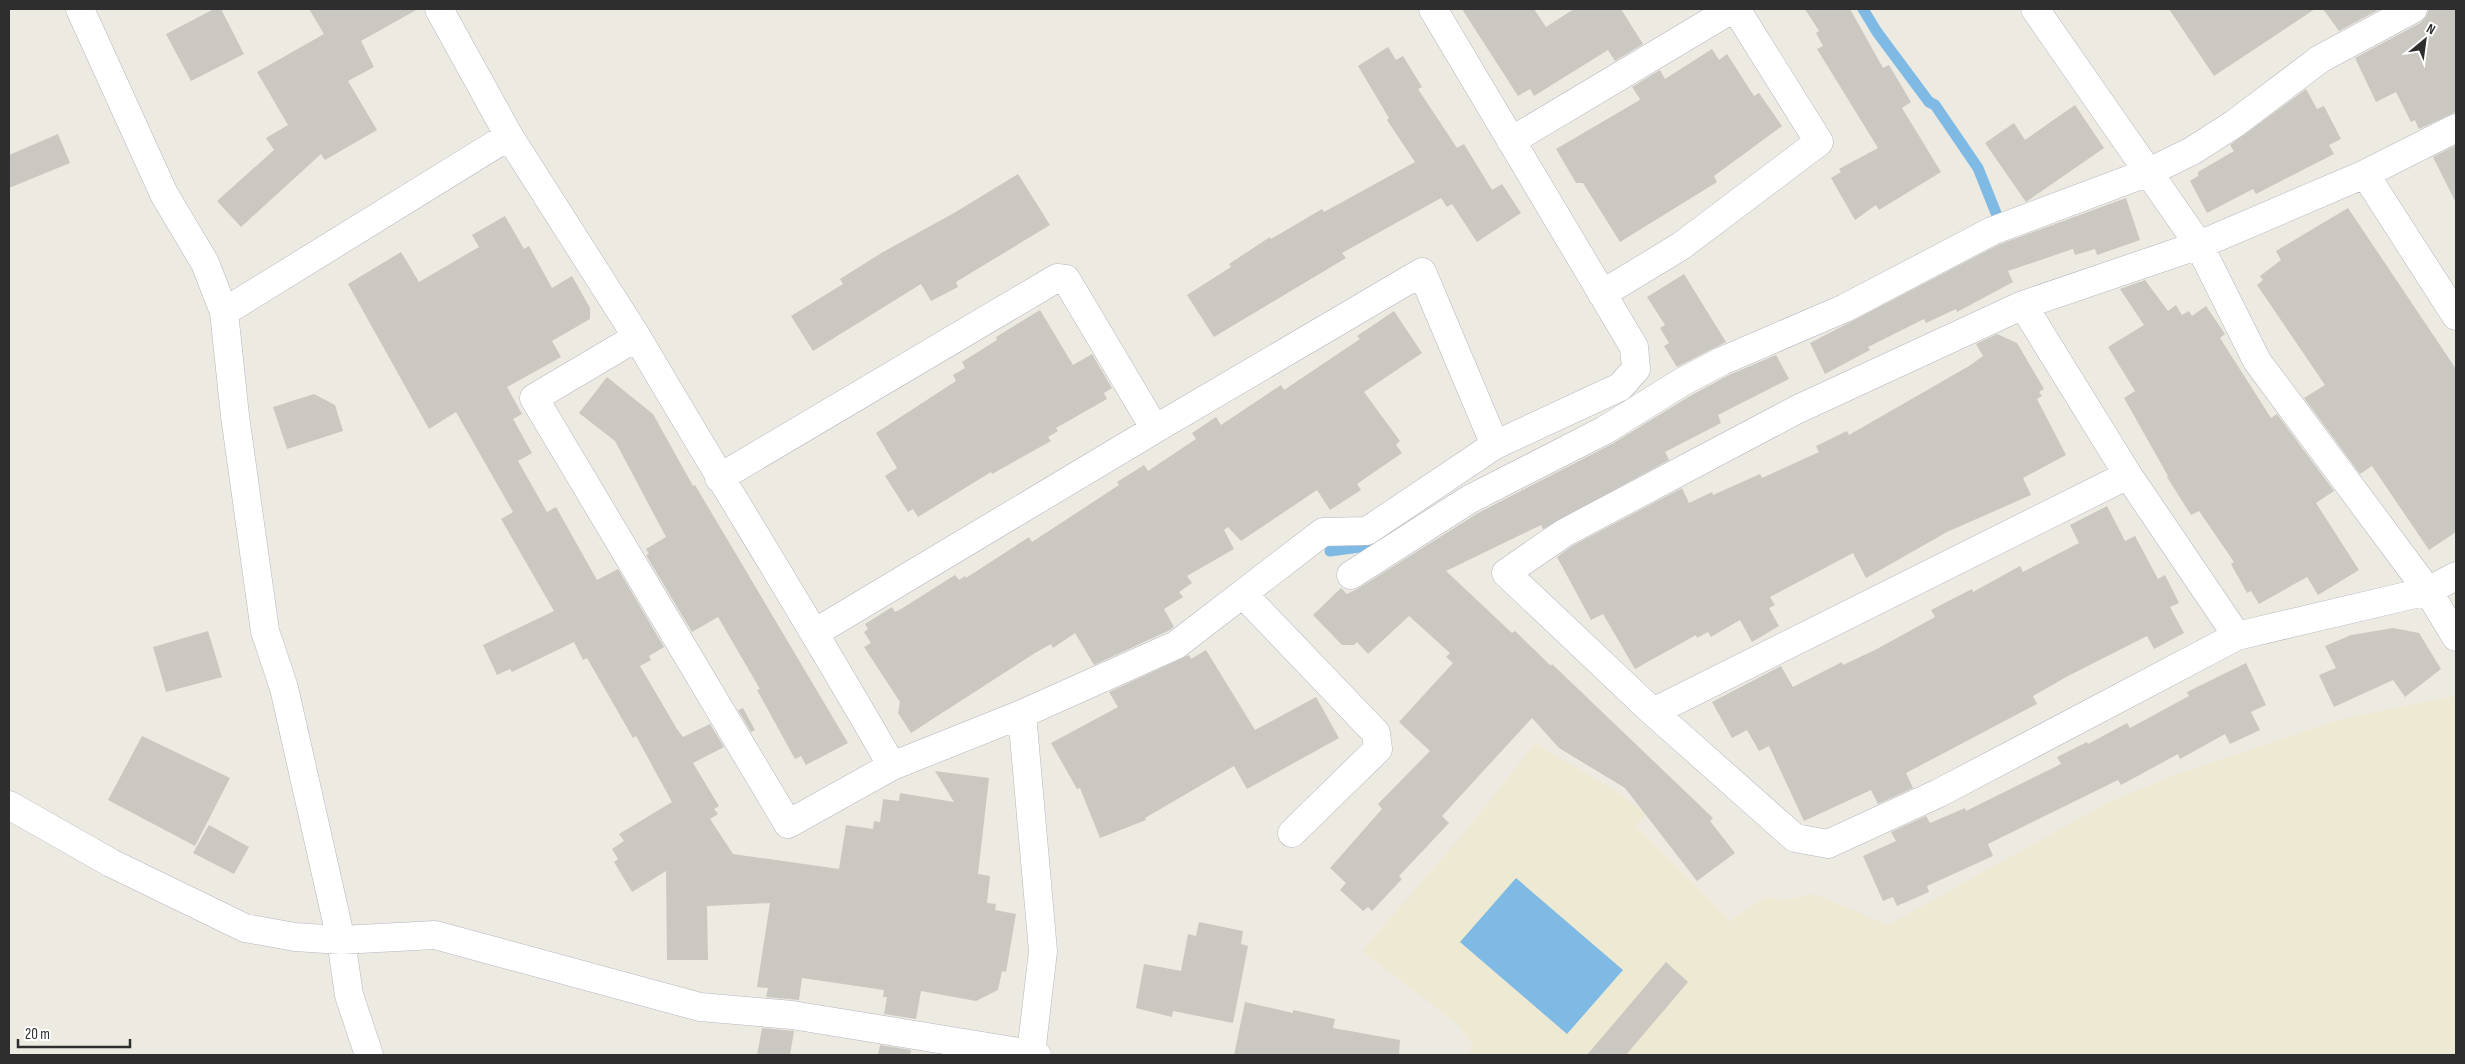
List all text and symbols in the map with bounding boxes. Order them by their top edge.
north arrow [2400,15,2450,65]
text: N [2424,20,2438,38]
scale bar [18,1016,130,1048]
text: 20 m [25,1025,50,1044]

